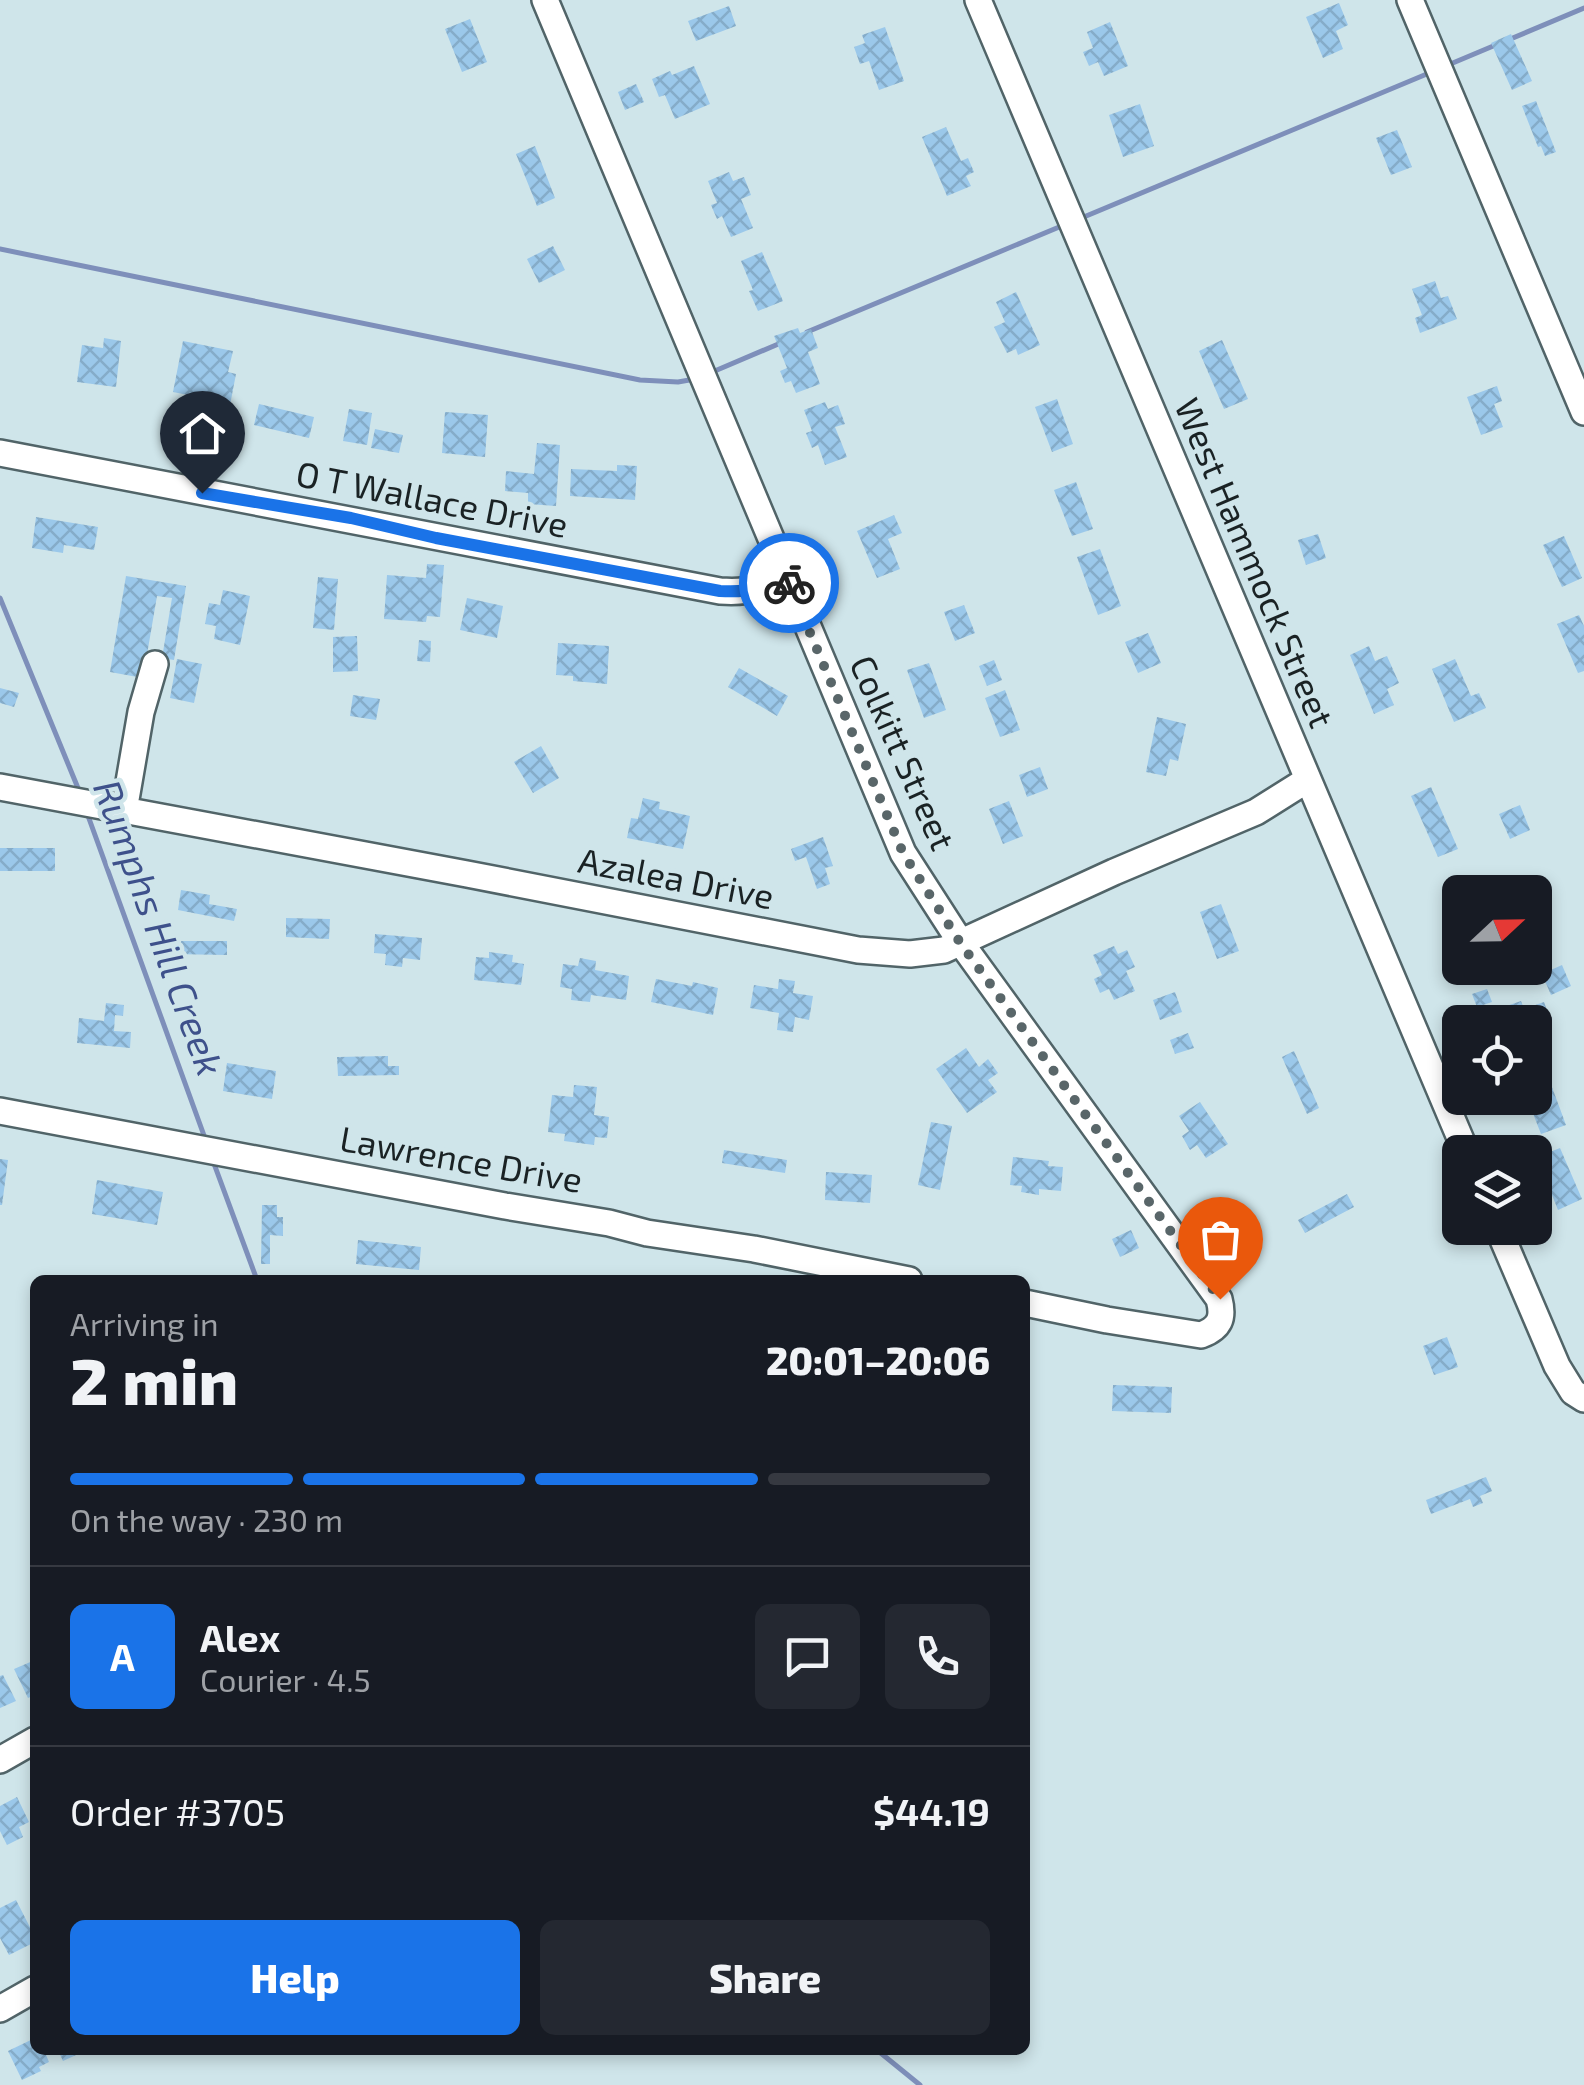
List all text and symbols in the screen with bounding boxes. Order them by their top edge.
pin [160,391,245,494]
street label: West Hammock Street [1167,391,1344,733]
icon: home [175,406,230,461]
street label: O T Wallace Drive [293,451,572,545]
courier [739,533,839,633]
icon: bike [762,556,817,611]
street label: Colkitt Street [842,648,965,856]
water label: Rumphs Hill Creek [85,773,235,1081]
street label: Azalea Drive [575,838,778,917]
north arrow [1442,875,1552,985]
map controls [1442,875,1552,1245]
button: locate [1442,1005,1552,1115]
street label: Lawrence Drive [337,1116,586,1200]
button: layers [1442,1135,1552,1245]
pin [1178,1197,1263,1300]
icon: bag [1193,1212,1248,1267]
text: Arriving in [70,1304,219,1342]
text: 20:01–20:06 [766,1337,990,1383]
text: 2 min [70,1340,238,1418]
text: On the way · 230 m [70,1500,343,1538]
button: chat [755,1604,860,1709]
button: phone [885,1604,990,1709]
text: Alex [200,1614,280,1660]
text: A [110,1633,135,1679]
text: Courier · 4.5 [200,1660,371,1698]
text: Order #3705 [70,1788,285,1834]
text: $44.19 [873,1788,990,1834]
button: Help [70,1920,520,2035]
button: Share [540,1920,990,2035]

